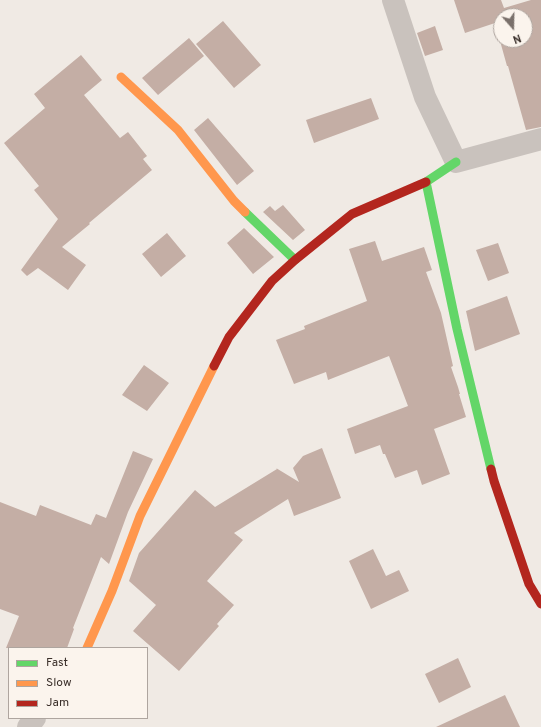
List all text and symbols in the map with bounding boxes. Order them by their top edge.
north arrow [493,8,533,48]
text: N [511,30,523,46]
legend [8,647,148,719]
text: Fast [46,655,68,671]
text: Slow [46,675,72,691]
text: Jam [46,695,69,711]

